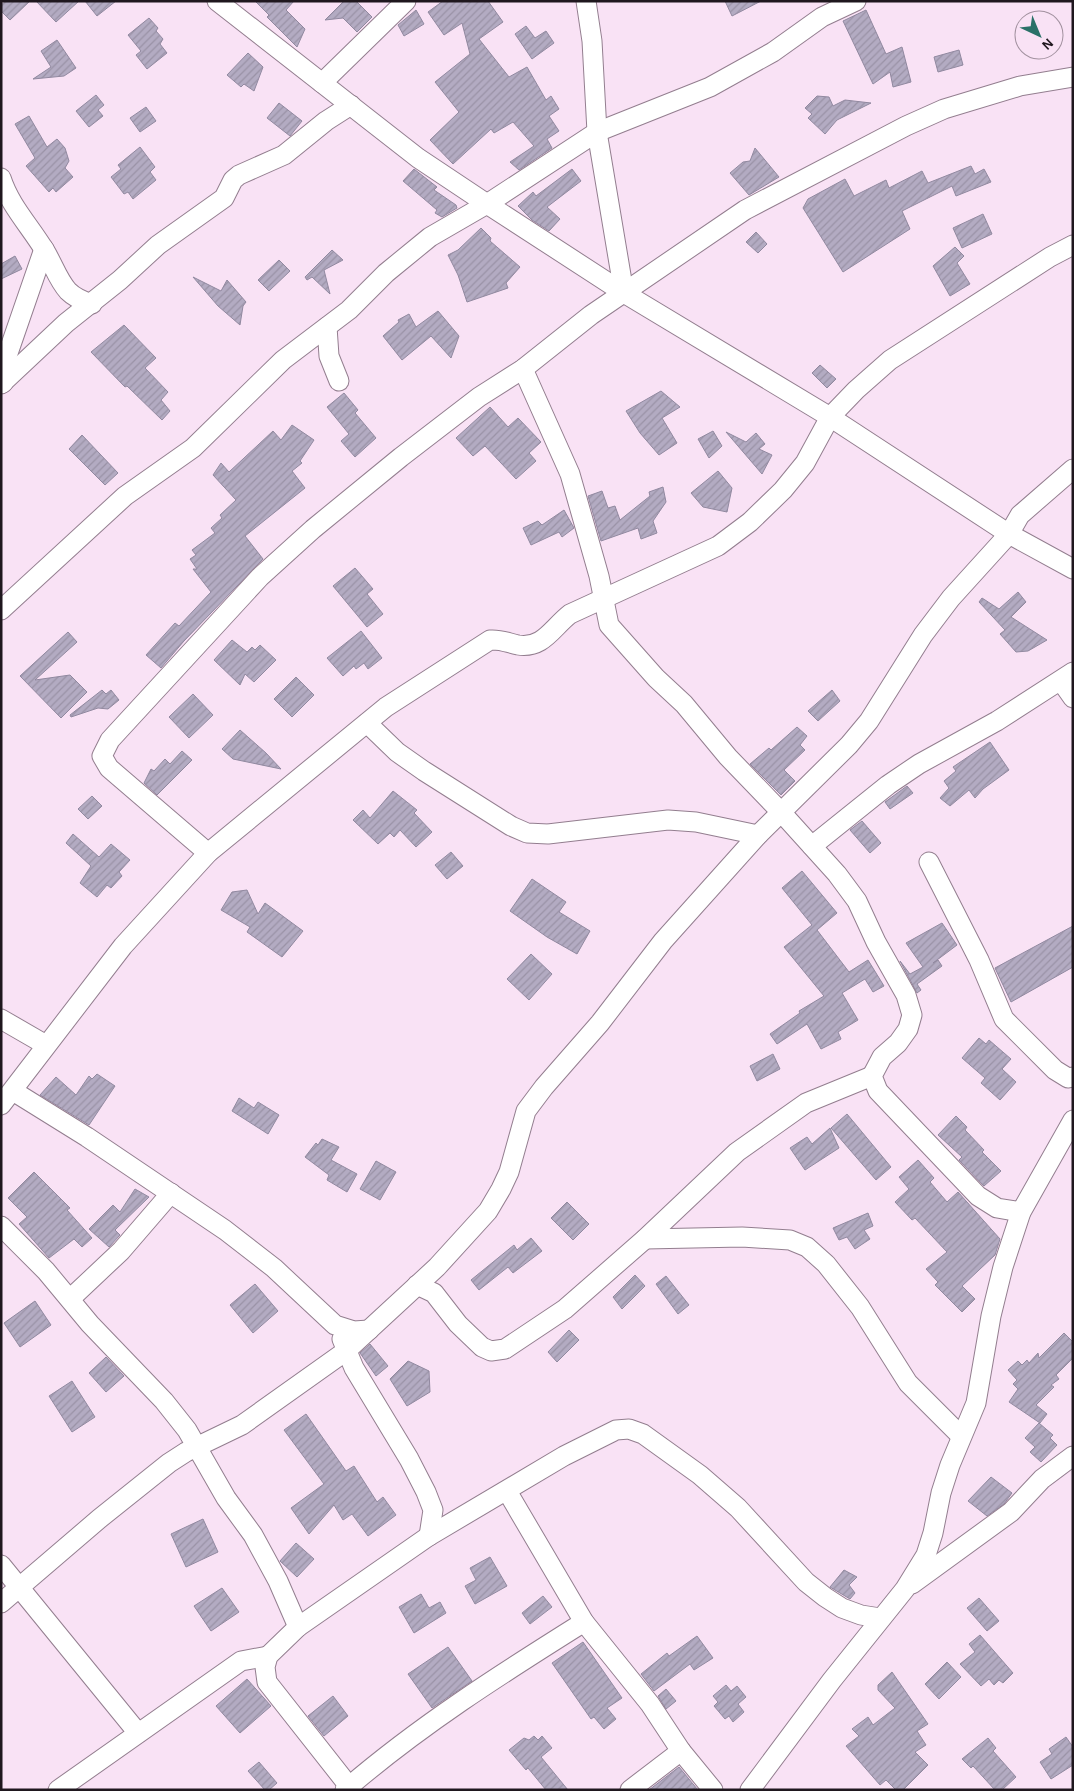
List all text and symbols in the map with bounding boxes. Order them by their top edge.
north arrow [1014,10,1064,60]
text: N [1039,35,1056,52]

